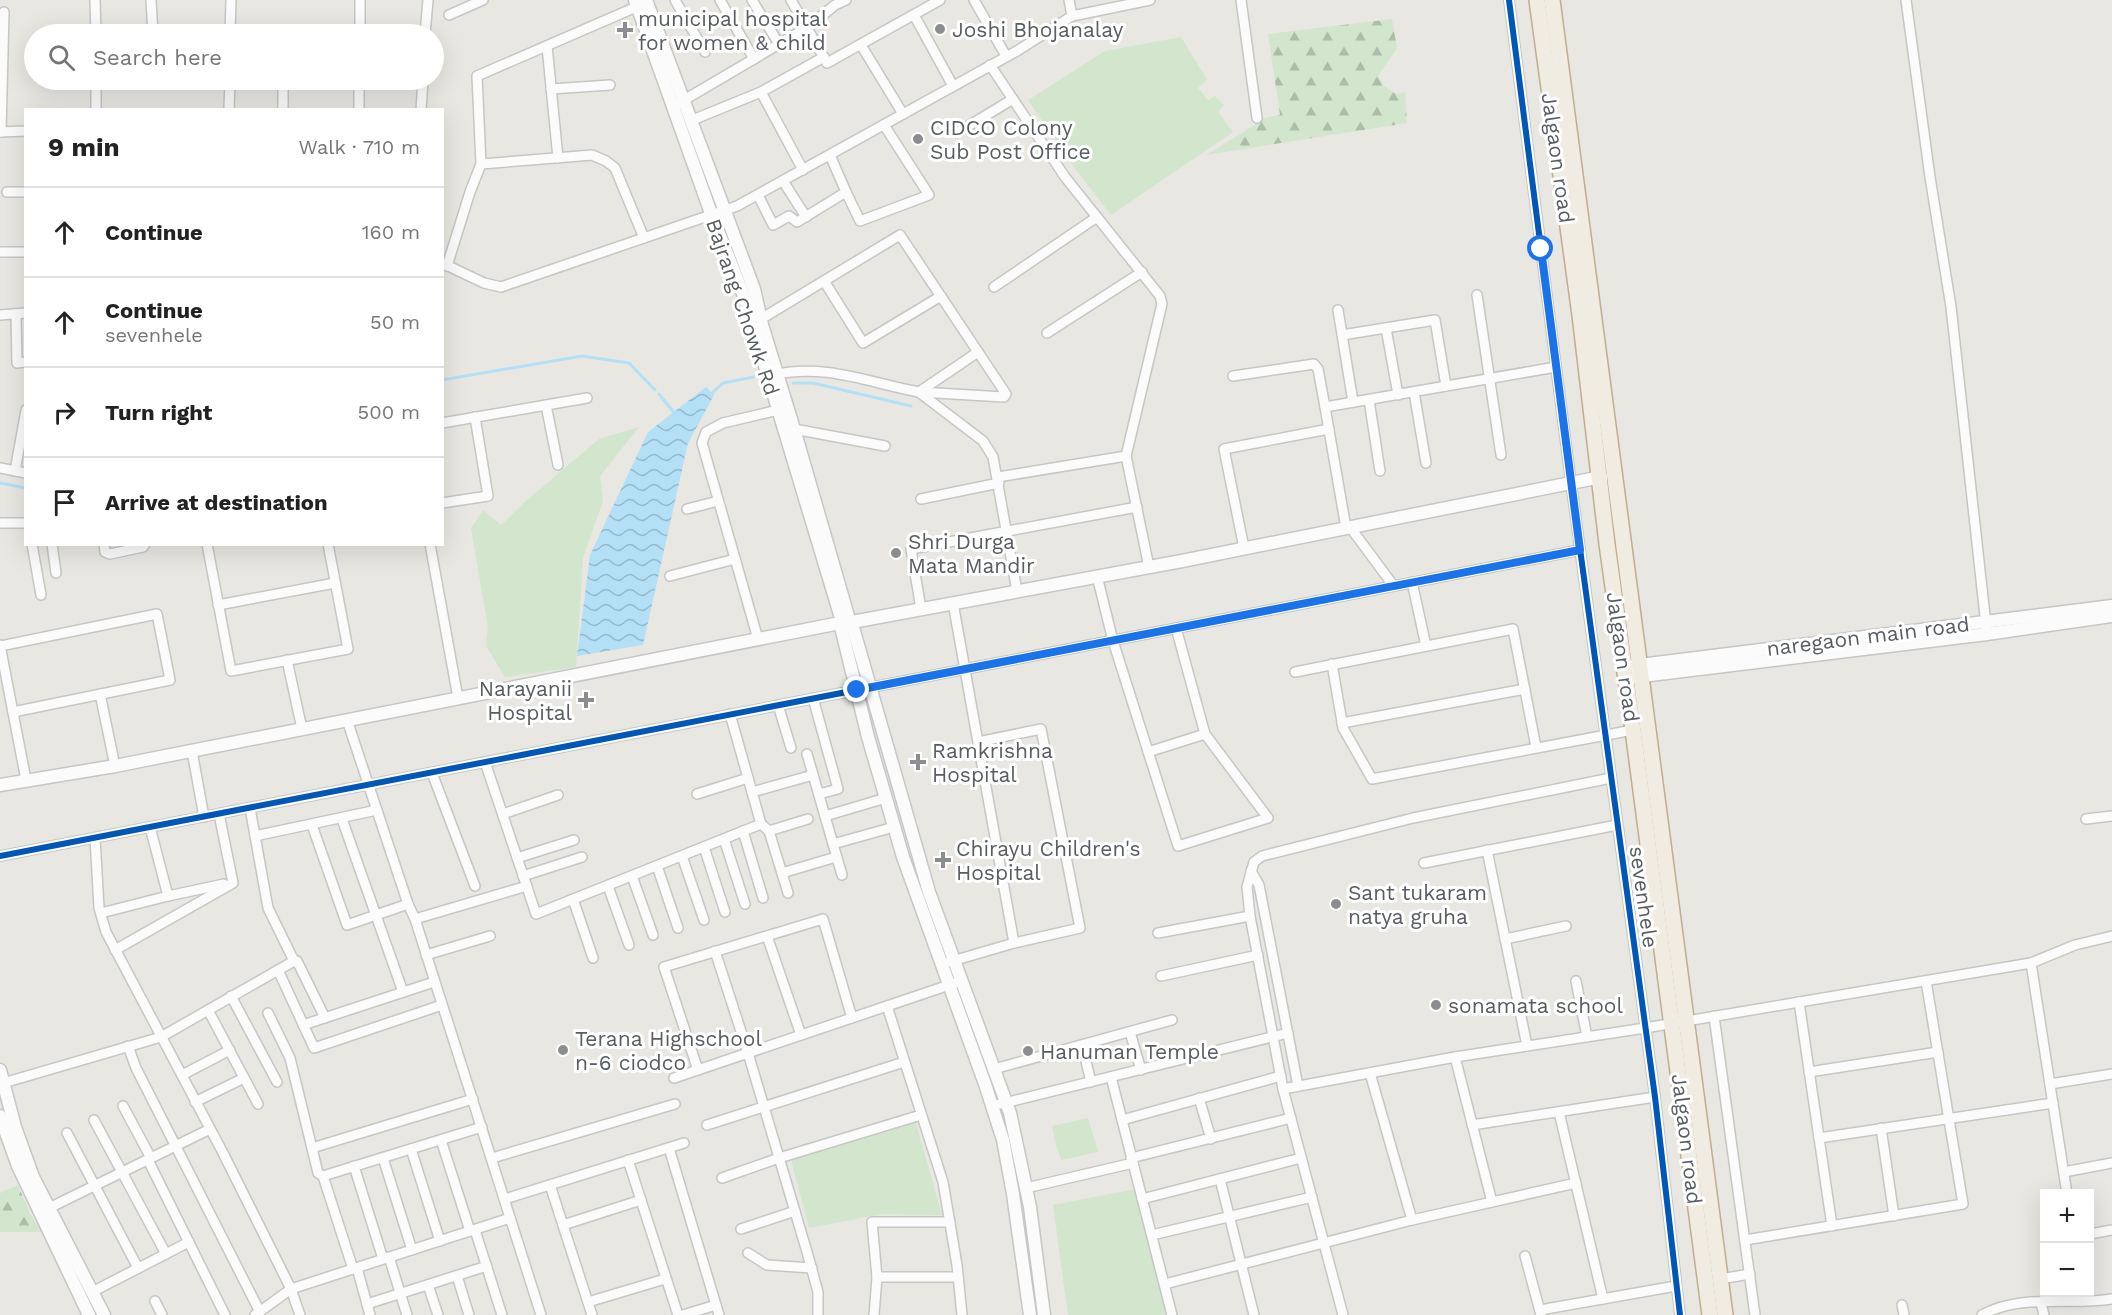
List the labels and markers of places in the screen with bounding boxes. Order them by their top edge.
place label: municipal hospital for women & child [638,6,828,55]
place label: Joshi Bhojanalay [952,17,1124,42]
marker: municipal hospital for women & child [616,21,634,39]
marker: Joshi Bhojanalay [933,22,947,36]
place label: CIDCO Colony Sub Post Office [930,115,1091,164]
marker: CIDCO Colony Sub Post Office [911,132,925,146]
place label: Shri Durga Mata Mandir [908,529,1035,578]
marker: Shri Durga Mata Mandir [889,546,903,560]
place label: Narayanii Hospital [479,676,573,725]
marker: Narayanii Hospital [577,691,595,709]
place label: Ramkrishna Hospital [932,738,1053,787]
marker: Ramkrishna Hospital [909,753,927,771]
place label: Chirayu Children's Hospital [956,836,1141,885]
marker: Chirayu Children's Hospital [934,851,952,869]
place label: Sant tukaram natya gruha [1348,880,1487,929]
marker: Sant tukaram natya gruha [1329,897,1343,911]
place label: sonamata school [1448,993,1623,1018]
marker: sonamata school [1429,998,1443,1012]
place label: Terana Highschool n-6 ciodco [575,1026,762,1075]
place label: Hanuman Temple [1040,1039,1219,1064]
marker: Terana Highschool n-6 ciodco [556,1043,570,1057]
marker: Hanuman Temple [1021,1044,1035,1058]

